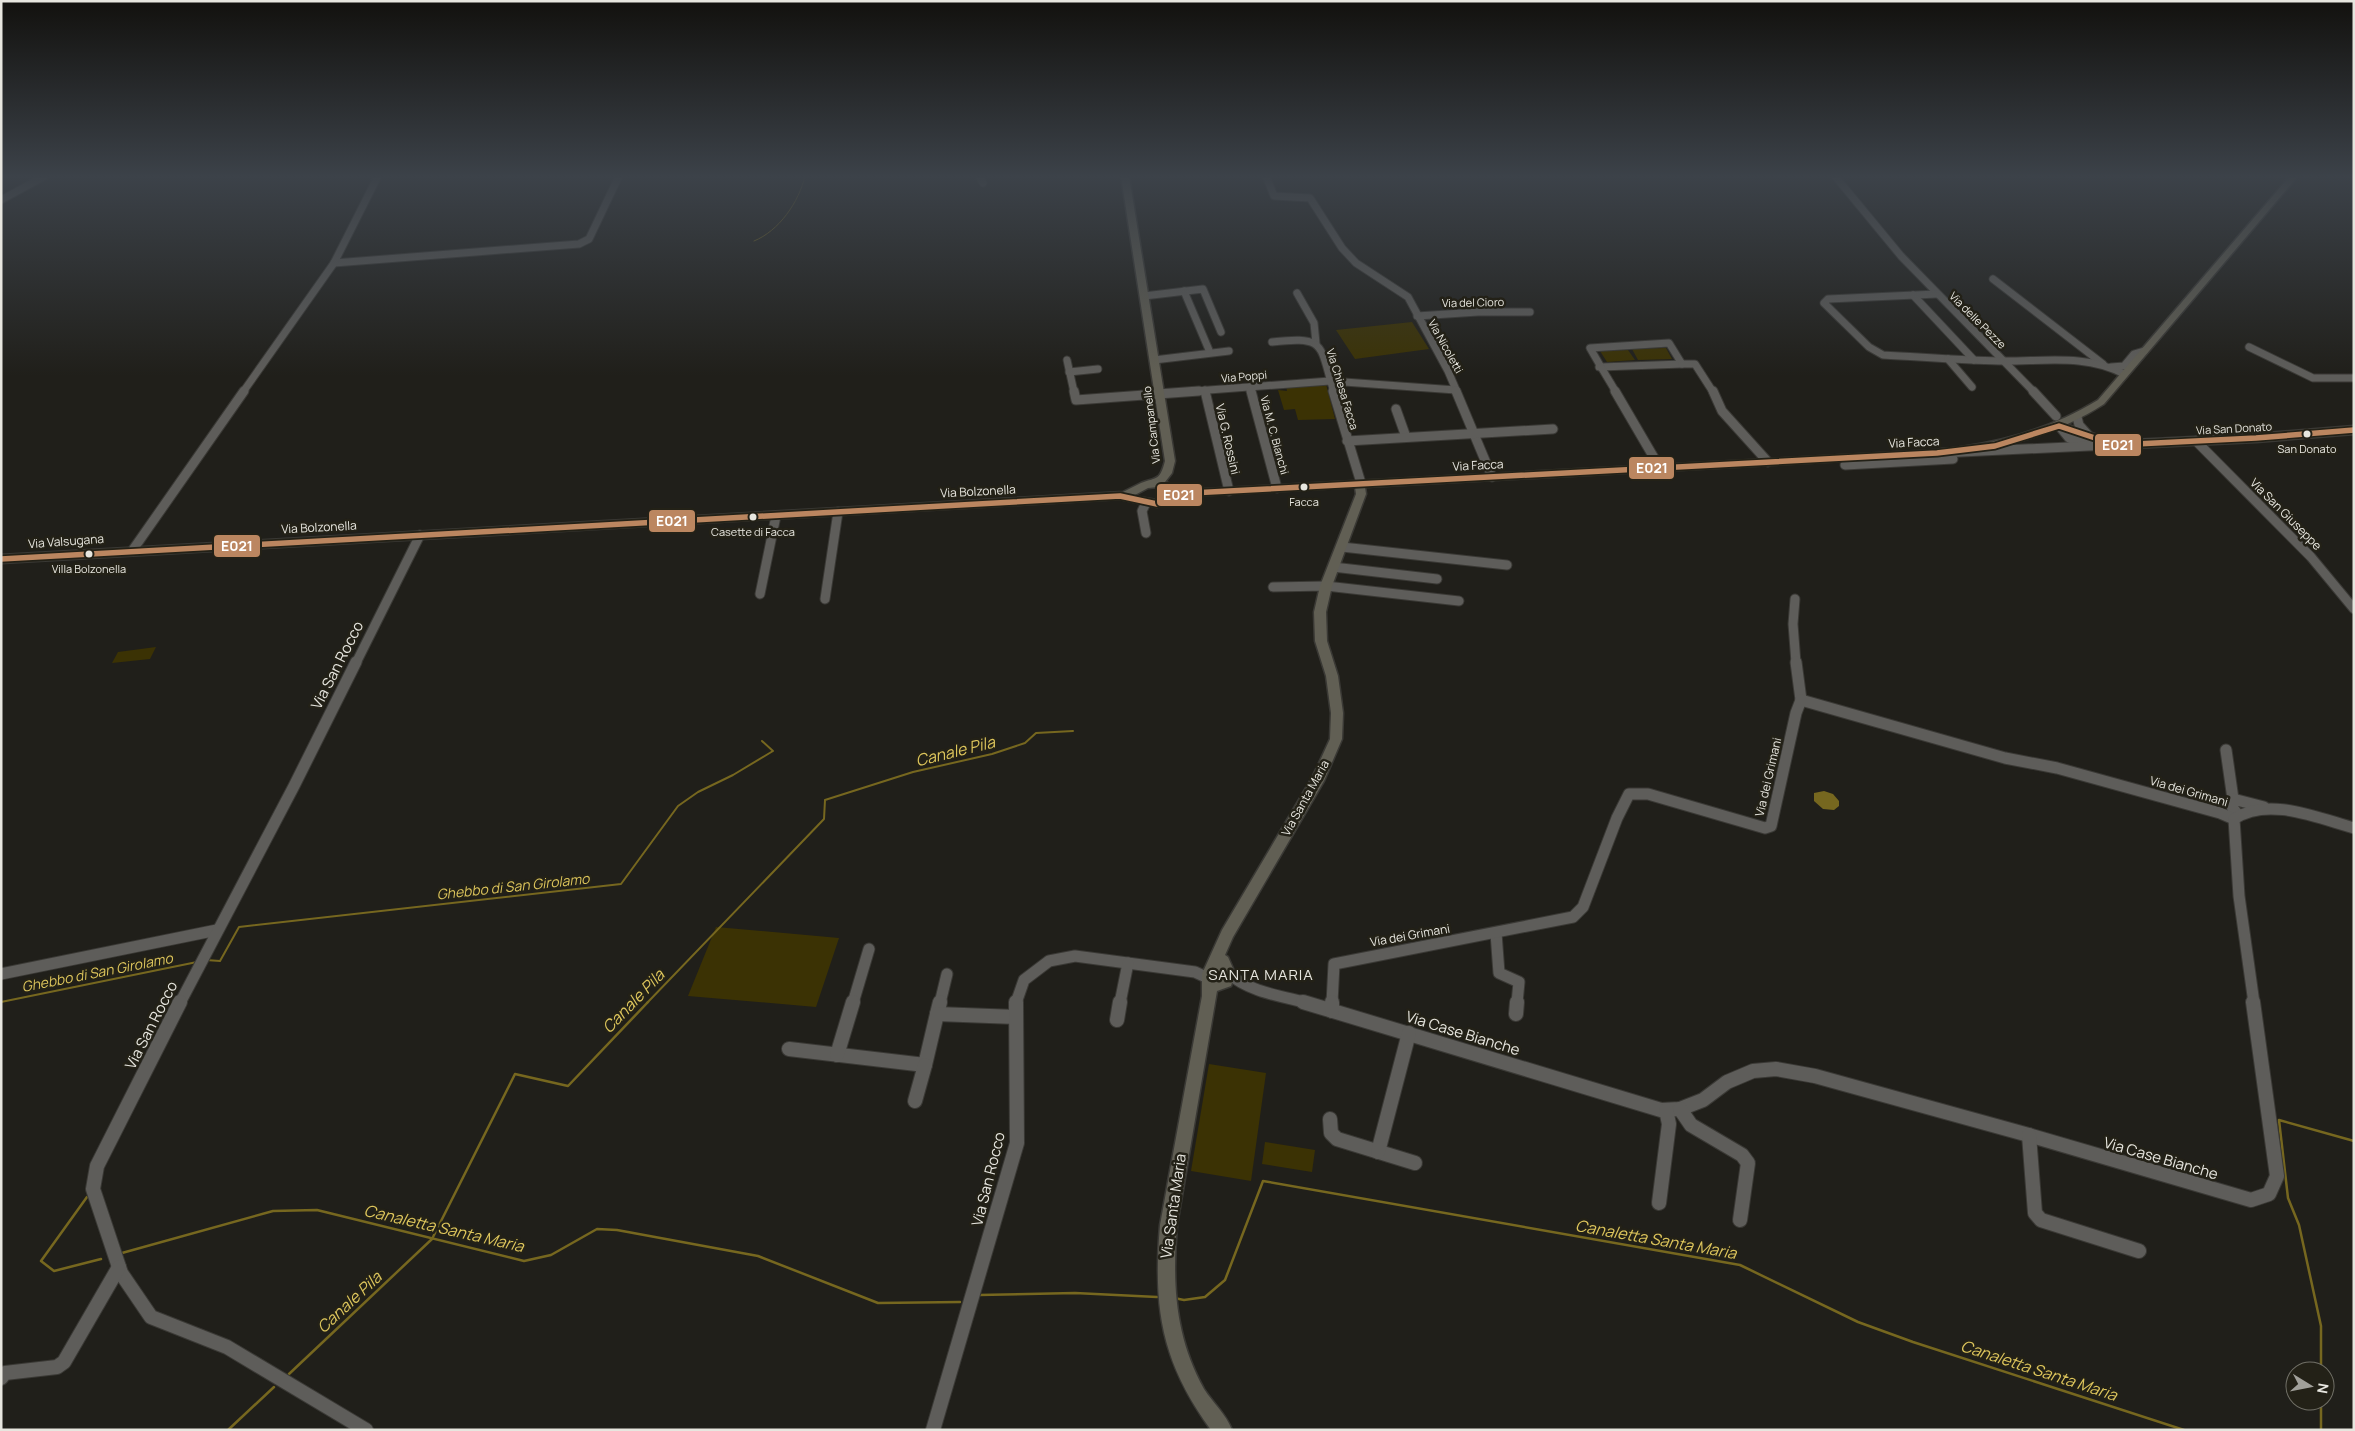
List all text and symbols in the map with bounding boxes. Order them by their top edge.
street label: Via delle Pezze [1946,288,2010,352]
street label: Via del Cioro [1442,294,1505,310]
street label: Via Nicoletti [1425,316,1467,376]
street label: Via Chiesa Facca [1324,346,1362,432]
street label: Via Poppi [1220,367,1268,385]
street label: Via Campanello [1139,385,1163,465]
street label: Via M. C. Bianchi [1257,394,1293,476]
street label: Via G. Rossini [1212,402,1244,476]
street label: Via San Donato [2196,418,2273,437]
marker: San Donato [2302,429,2312,439]
street label: Via Facca [1888,432,1940,452]
line badge: E021 [2094,433,2142,457]
text: E021 [2102,435,2134,454]
place label: San Donato [2278,441,2337,456]
street label: Via Facca [1452,455,1504,475]
line badge: E021 [1628,456,1675,480]
text: E021 [1636,458,1668,477]
street label: Via San Giuseppe [2246,474,2326,554]
street label: Via Bolzonella [940,481,1016,501]
marker: Facca [1299,482,1309,492]
line badge: E021 [1156,483,1203,507]
text: E021 [1163,485,1195,504]
place label: Facca [1289,494,1319,509]
line badge: E021 [648,509,696,533]
text: E021 [656,511,688,530]
marker: Casette di Facca [748,512,758,522]
street label: Via Bolzonella [281,517,357,537]
place label: Casette di Facca [711,524,795,539]
street label: Via Valsugana [27,530,105,552]
line badge: E021 [213,534,261,558]
text: E021 [221,536,253,555]
marker: Villa Bolzonella [84,549,94,559]
place label: Villa Bolzonella [52,561,126,576]
street label: Via San Rocco [306,617,368,713]
water label: Canale Pila [913,730,998,771]
street label: Via dei Grimani [1751,736,1785,818]
street label: Via Santa Maria [1277,757,1333,839]
street label: Via dei Grimani [2148,772,2230,810]
water label: Ghebbo di San Girolamo [436,868,591,903]
street label: Via dei Grimani [1369,920,1451,950]
water label: Ghebbo di San Girolamo [20,948,175,996]
water label: Canale Pila [597,963,670,1038]
district label: SANTA MARIA [1208,964,1314,985]
street label: Via San Rocco [120,977,182,1073]
street label: Via Case Bianche [1403,1006,1523,1060]
street label: Via San Rocco [966,1130,1010,1228]
street label: Via Case Bianche [2101,1132,2221,1184]
street label: Via Santa Maria [1155,1152,1191,1260]
water label: Canaletta Santa Maria [362,1199,527,1257]
water label: Canaletta Santa Maria [1574,1214,1739,1264]
water label: Canale Pila [312,1266,387,1338]
water label: Canaletta Santa Maria [1958,1334,2121,1406]
north arrow [2285,1361,2335,1411]
text: N [2313,1382,2334,1395]

